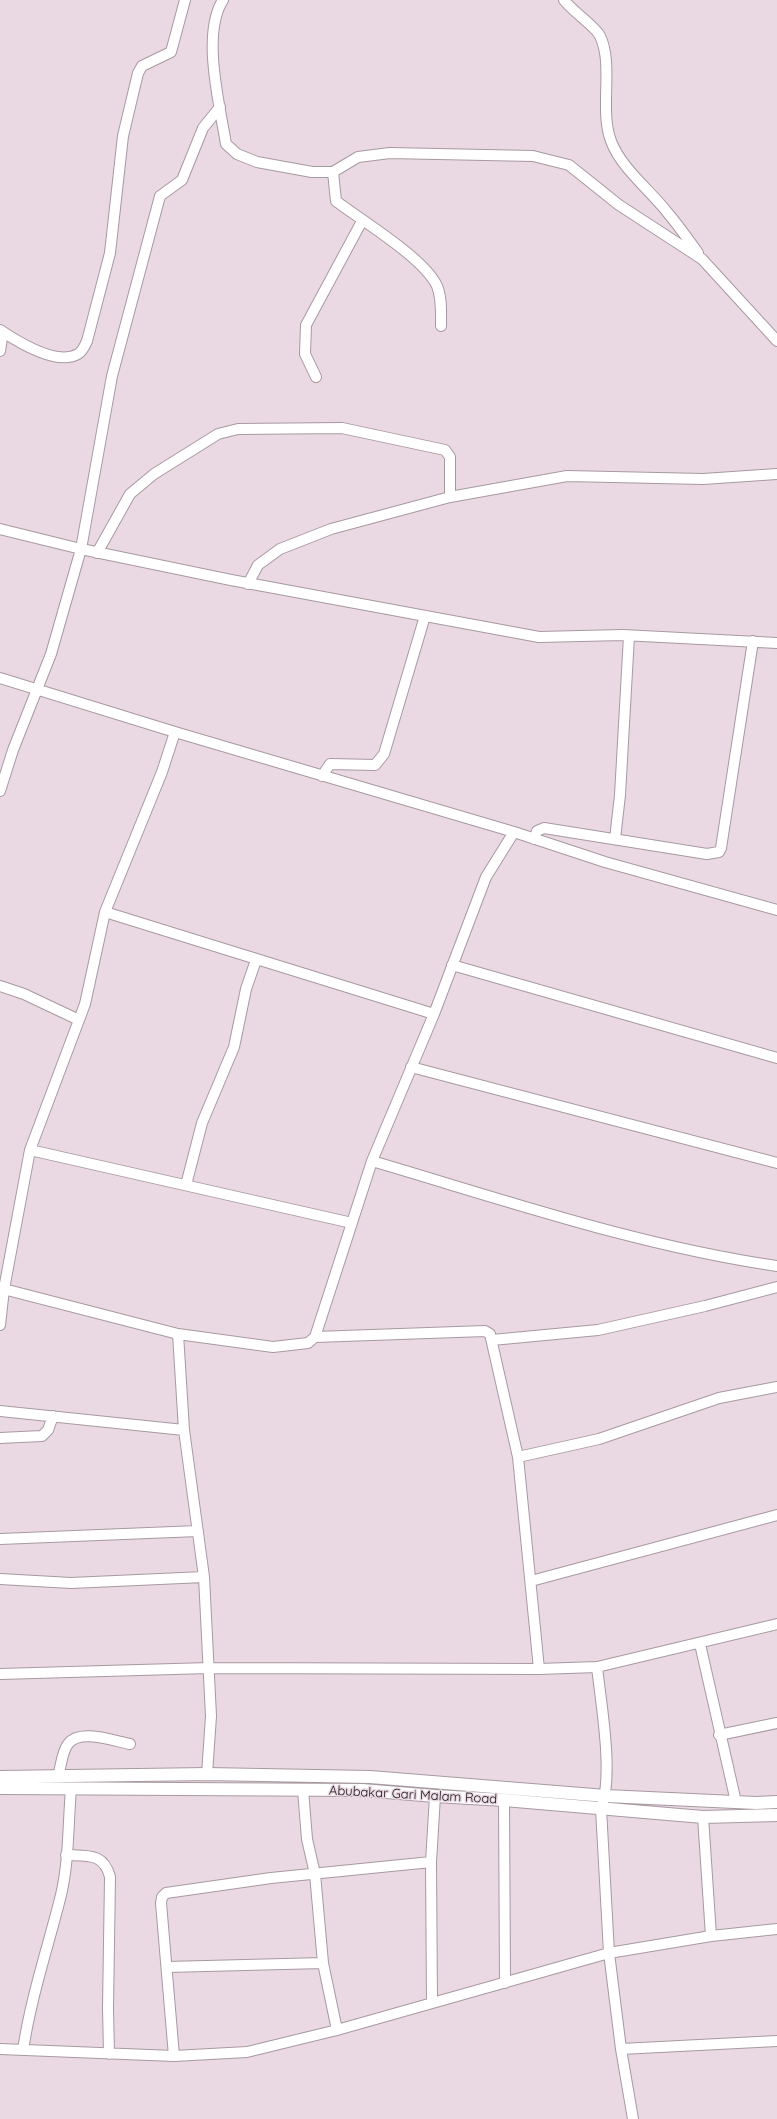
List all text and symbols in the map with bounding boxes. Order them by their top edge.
street label: Abubakar Gari Malam Road [329,1783,497,1807]

